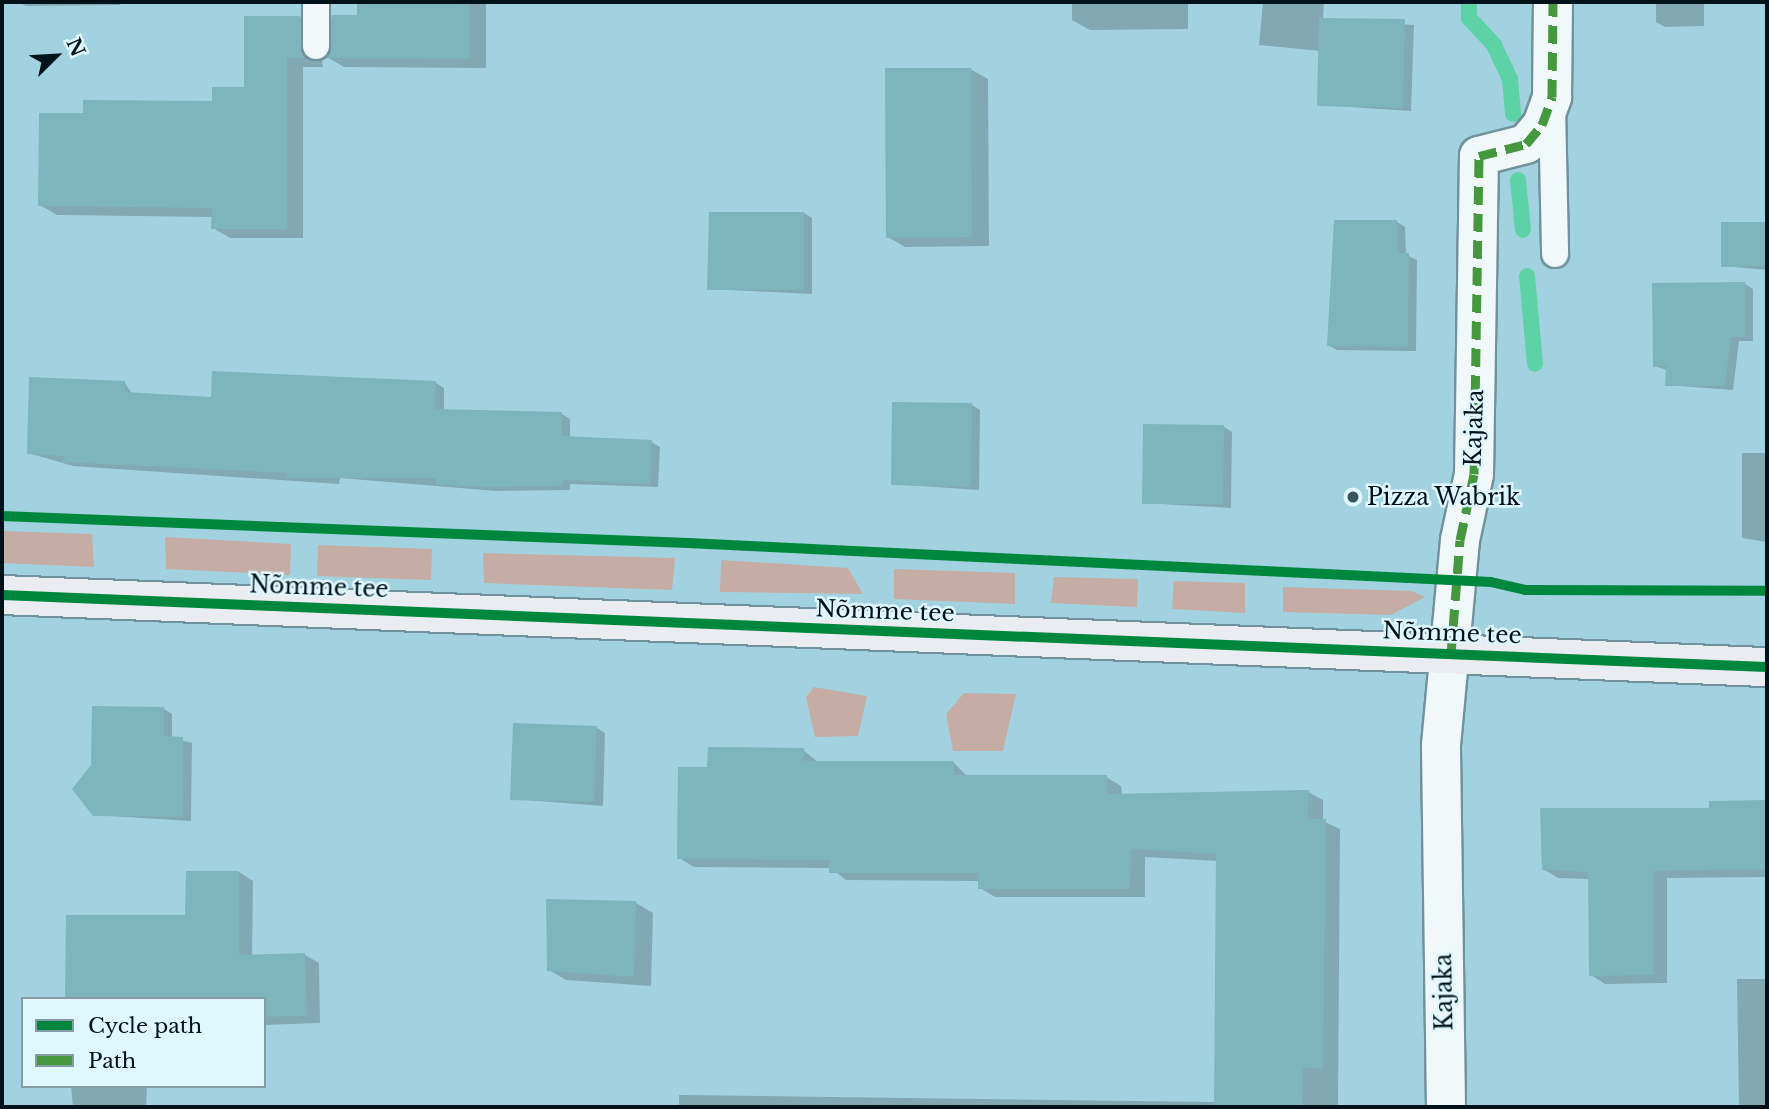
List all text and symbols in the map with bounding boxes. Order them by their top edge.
north arrow [21,21,91,91]
text: N [62,34,90,60]
street label: Kajaka [1459,389,1489,467]
place label: Pizza Wabrik [1367,483,1521,511]
marker: Pizza Wabrik [1345,489,1361,505]
street label: Nõmme tee [249,571,389,603]
street label: Nõmme tee [815,595,955,627]
street label: Nõmme tee [1382,617,1522,649]
street label: Kajaka [1430,953,1458,1031]
legend [21,997,266,1088]
text: Cycle path [88,1013,202,1039]
text: Path [88,1048,136,1074]

